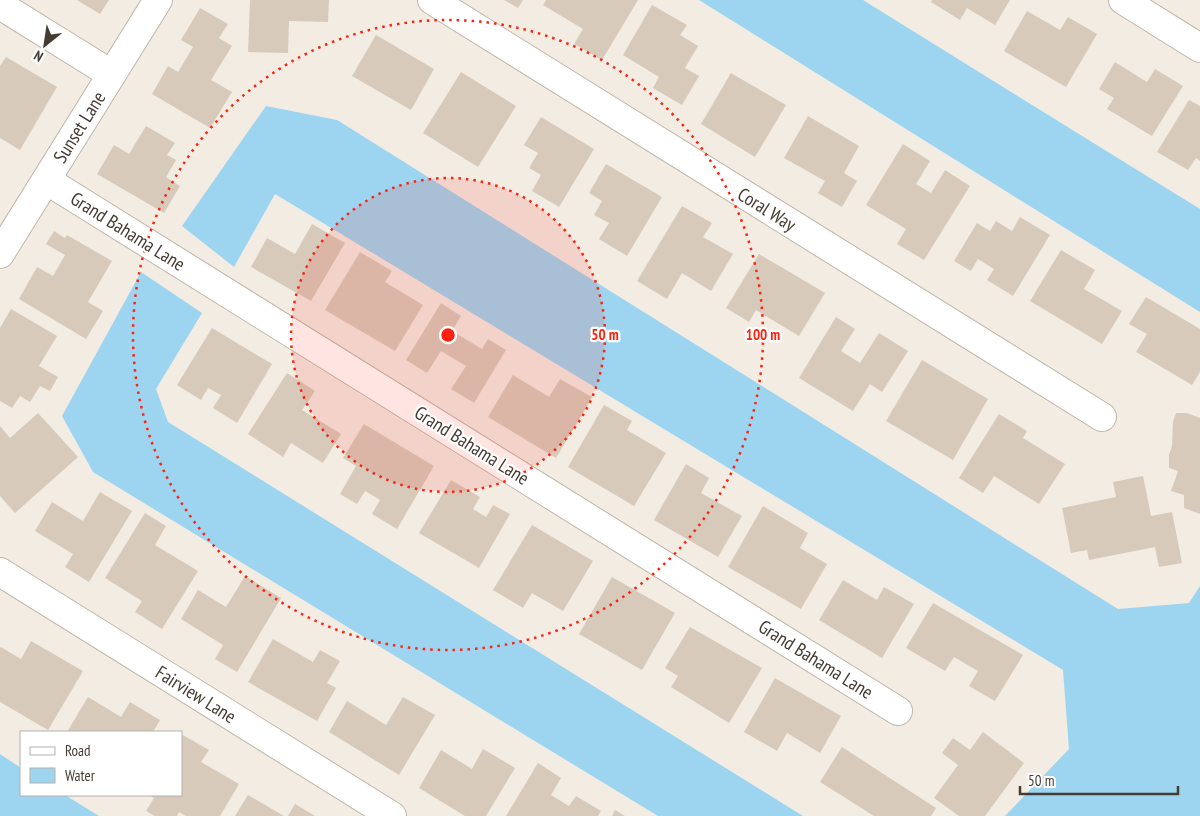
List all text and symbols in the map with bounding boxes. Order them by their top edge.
north arrow [20,20,70,70]
text: N [31,47,46,66]
street label: Sunset Lane [48,87,110,167]
street label: Coral Way [733,182,801,237]
street label: Grand Bahama Lane [66,186,190,276]
text: 50 m [591,325,619,344]
text: 100 m [746,325,780,344]
centre of rings [439,326,457,344]
street label: Grand Bahama Lane [410,400,534,490]
street label: Grand Bahama Lane [754,614,878,704]
street label: Fairview Lane [151,660,241,728]
legend [20,731,182,796]
text: Road [65,741,91,760]
scale bar [1020,764,1178,796]
text: Water [65,766,96,785]
text: 50 m [1028,771,1054,790]

